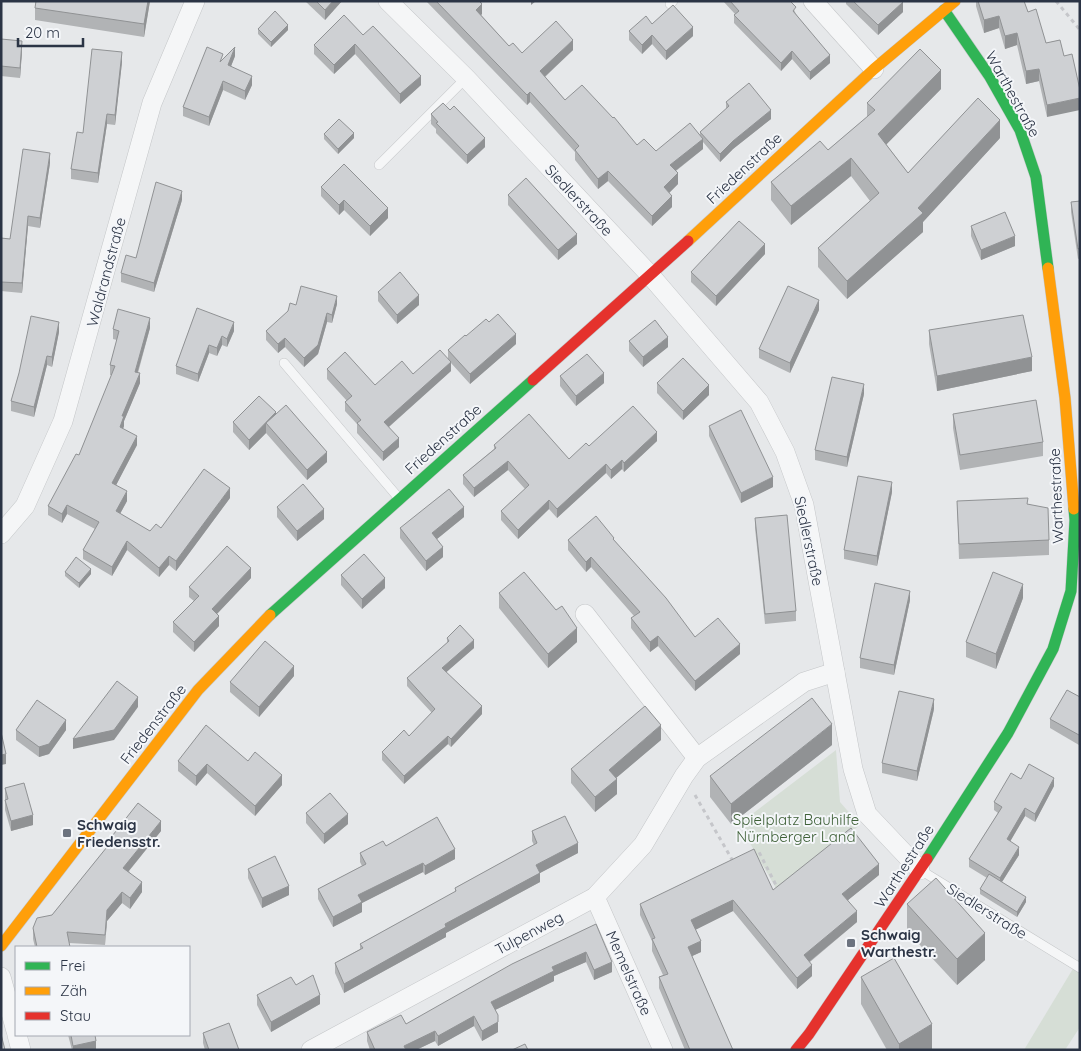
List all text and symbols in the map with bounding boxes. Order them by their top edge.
scale bar [18,15,82,47]
text: 20 m [25,23,60,42]
street label: Warthestraße [981,48,1045,140]
street label: Friedenstraße [702,128,786,208]
street label: Siedlerstraße [541,160,617,240]
street label: Waldrandstraße [82,215,130,329]
street label: Friedenstraße [401,400,485,478]
street label: Warthestraße [1045,448,1067,544]
street label: Siedlerstraße [790,494,828,588]
street label: Friedenstraße [116,680,190,768]
park label: Spielplatz Bauhilfe Nürnberger Land [733,810,859,846]
place label: Schwaig Friedensstr. [77,815,160,851]
street label: Warthestraße [870,821,938,911]
marker: Schwaig Friedensstr. [61,827,73,839]
street label: Siedlerstraße [943,879,1031,943]
street label: Tulpenweg [492,907,566,959]
place label: Schwaig Warthestr. [861,925,937,961]
street label: Memelstraße [602,928,656,1018]
marker: Schwaig Warthestr. [845,937,857,949]
legend [15,946,190,1036]
text: Frei [60,956,86,975]
text: Zäh [60,981,87,1000]
text: Stau [60,1006,91,1025]

